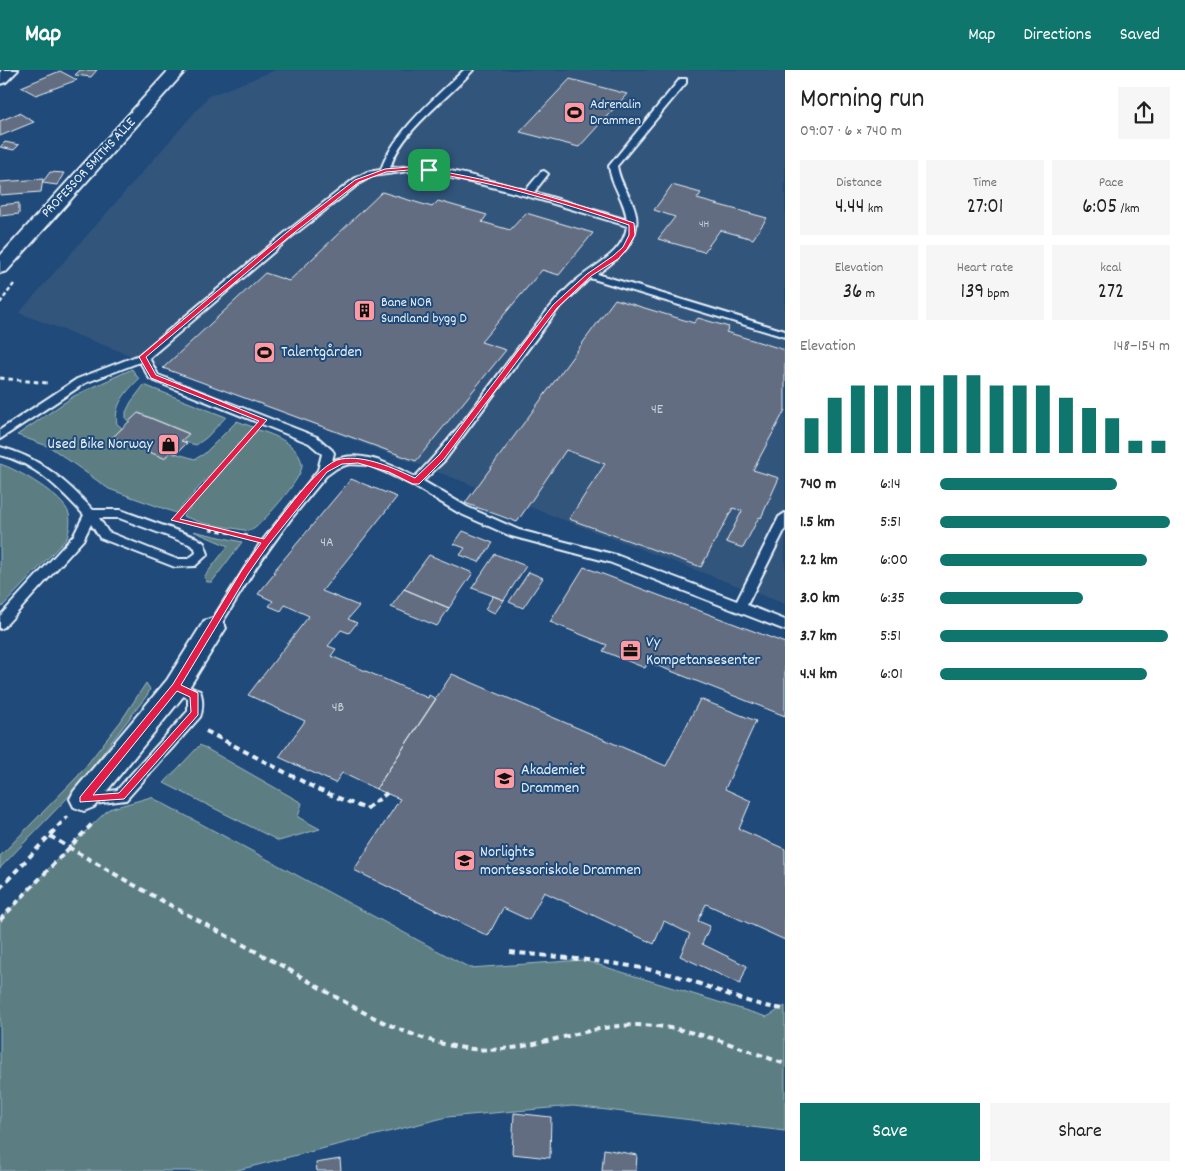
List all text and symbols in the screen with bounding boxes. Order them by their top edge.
text: Map [25,18,61,52]
text: Map [968,23,995,48]
text: Directions [1023,23,1092,48]
text: Saved [1120,23,1160,48]
text: Morning run [800,81,924,121]
button: share [1118,87,1170,139]
place label: Adrenalin Drammen [590,95,641,131]
sports icon: Adrenalin Drammen [562,101,586,125]
street label: PROFESSOR SMITHS ALLE [37,113,141,223]
text: 09:07 · 6 × 740 m [800,120,902,143]
pin [408,149,450,191]
icon: arrive [415,156,443,184]
text: Distance [836,173,882,193]
text: Time [973,173,997,193]
text: Pace [1099,173,1123,193]
text: 4.44 [835,193,865,223]
text: 27:01 [967,193,1003,223]
text: 6:05 [1082,193,1117,223]
text: km [865,199,883,219]
text: /km [1117,199,1140,219]
house number: 4H [699,217,709,233]
text: Elevation [835,258,883,278]
text: Heart rate [957,258,1013,278]
text: kcal [1100,258,1122,278]
text: 36 [843,278,862,308]
text: 139 [961,278,984,308]
text: 272 [1098,278,1124,308]
text: m [862,284,875,304]
text: bpm [984,284,1009,304]
place label: Bane NOR Sundland bygg D [381,293,467,329]
building icon: Bane NOR Sundland bygg D [353,299,377,323]
text: Elevation [800,335,856,358]
text: 148–154 m [1113,335,1170,358]
sports icon: Talentgården [253,340,277,364]
place label: Talentgården [281,341,362,364]
house number: 4E [651,400,664,420]
shop icon: Used Bike Norway [157,432,181,456]
place label: Used Bike Norway [47,433,154,456]
text: 740 m [800,473,836,496]
text: 6:14 [880,473,901,496]
text: 1.5 km [800,511,835,534]
text: 5:51 [880,511,901,534]
house number: 4A [320,533,334,553]
text: 2.2 km [800,549,838,572]
text: 6:00 [880,549,908,572]
text: 3.0 km [800,587,840,610]
text: 6:35 [880,587,905,610]
text: 3.7 km [800,625,837,648]
text: 5:51 [880,625,901,648]
place label: Vy Kompetansesenter [646,631,761,672]
office icon: Vy Kompetansesenter [618,639,642,663]
text: 4.4 km [800,663,837,686]
text: 6:01 [880,663,903,686]
house number: 4B [332,698,345,718]
place label: Akademiet Drammen [521,759,585,800]
school or university icon: Akademiet Drammen [493,767,517,791]
place label: Norlights montessoriskole Drammen [480,841,641,882]
school or university icon: Norlights montessoriskole Drammen [452,849,476,873]
button: Save [800,1103,980,1161]
button: Share [990,1103,1170,1161]

